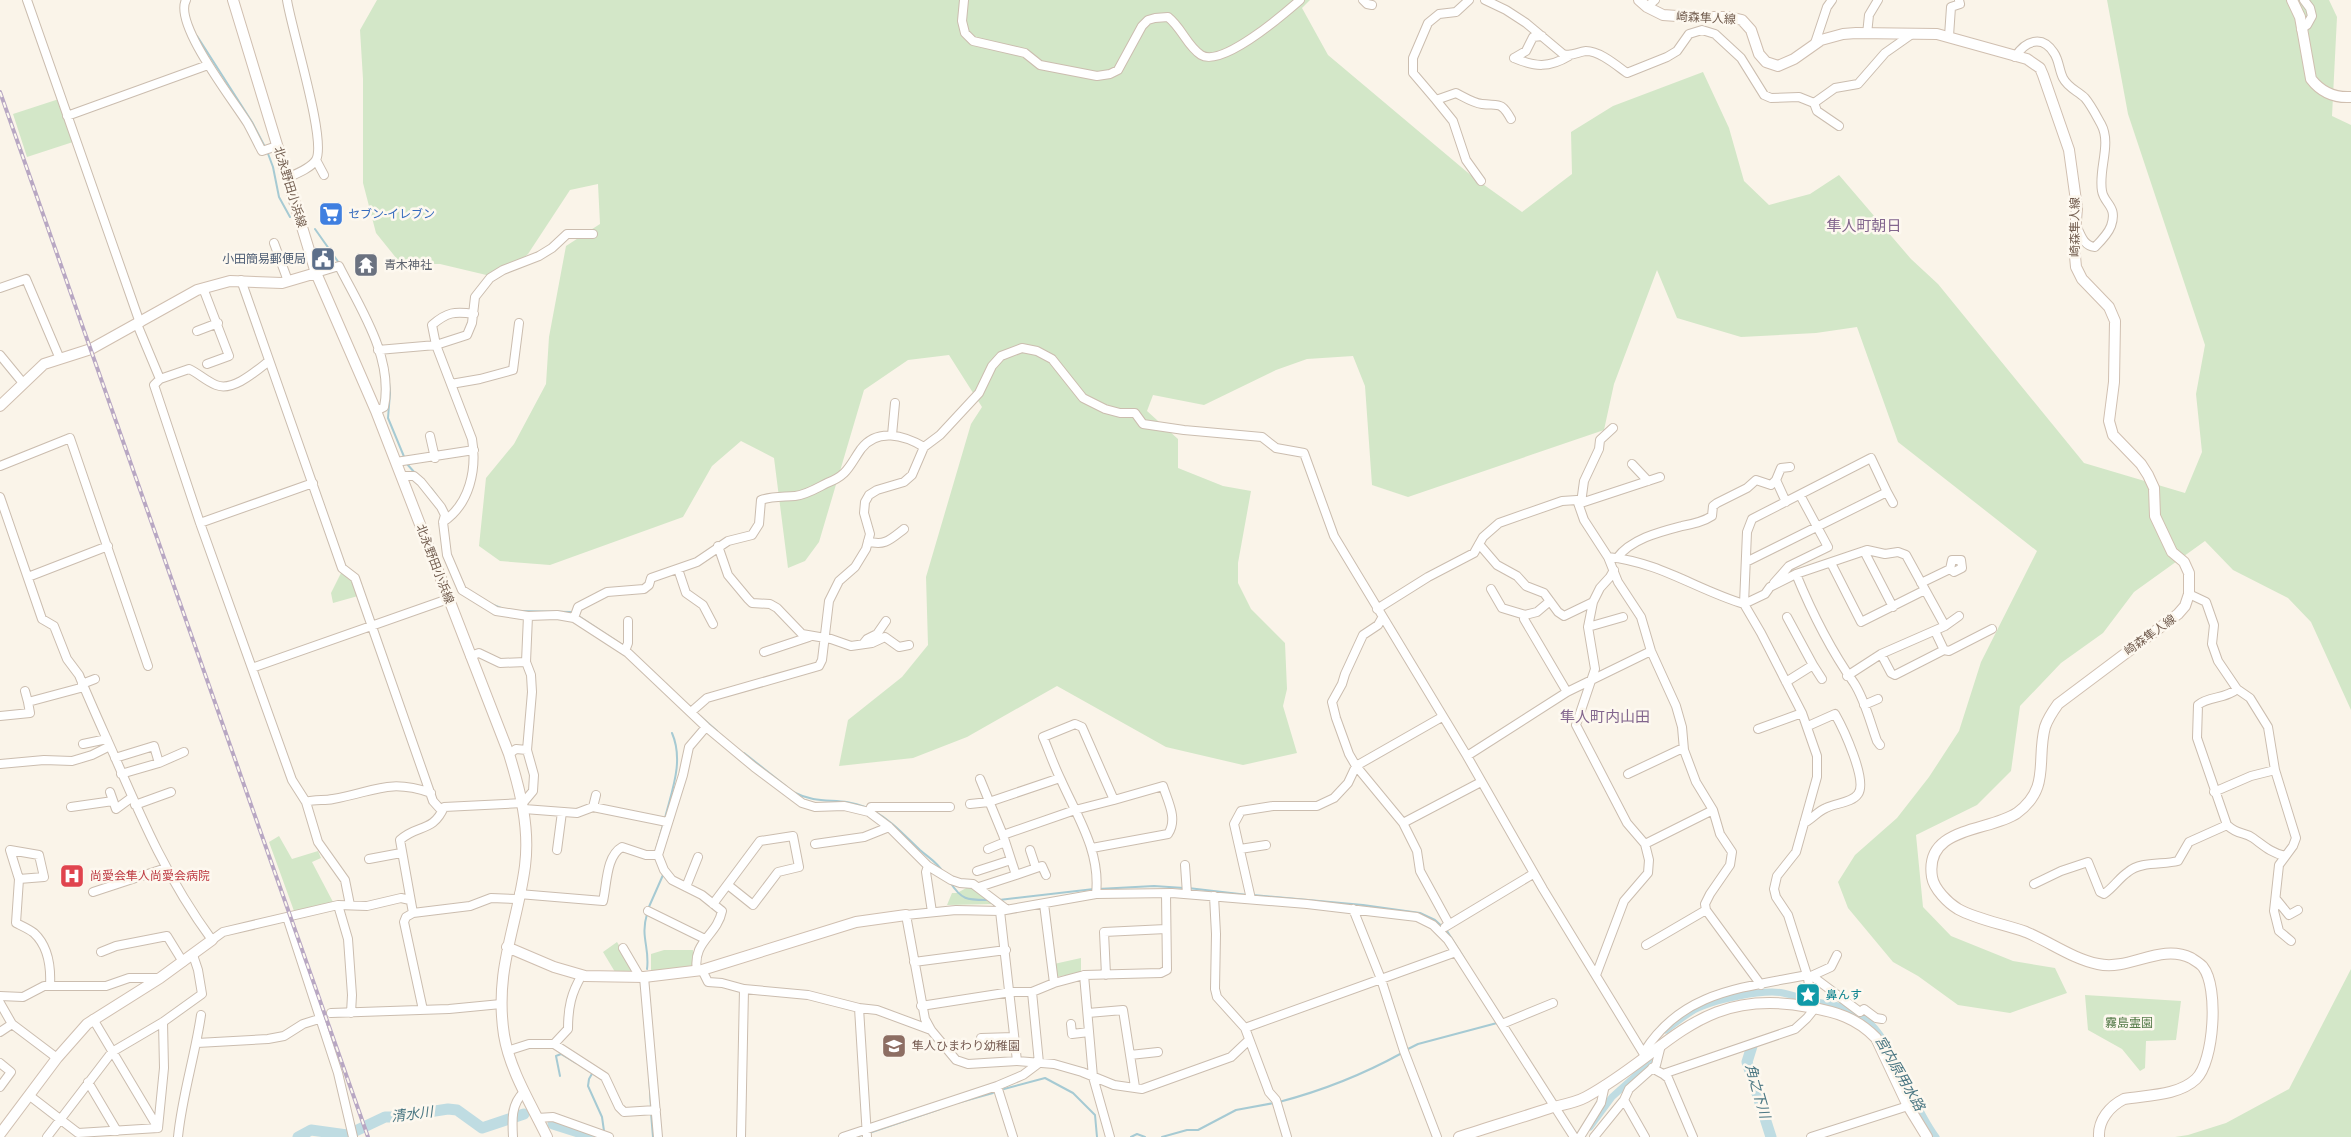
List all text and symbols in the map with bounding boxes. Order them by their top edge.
street label: 崎森隼人線 [1676,9,1736,27]
street label: 北永野田小浜線 [271,145,309,229]
street label: 崎森隼人線 [2068,197,2082,257]
supermarket icon: セブン-イレブン [318,201,344,227]
place label: セブン-イレブン [348,207,435,221]
district label: 隼人町朝日 [1826,217,1902,235]
public building icon: 小田簡易郵便局 [310,246,336,272]
place label: 小田簡易郵便局 [222,252,306,266]
temple icon: 青木神社 [353,252,379,278]
place label: 青木神社 [384,258,432,272]
street label: 北永野田小浜線 [413,522,457,606]
street label: 崎森隼人線 [2122,612,2178,658]
district label: 隼人町内山田 [1560,708,1650,726]
hospital icon: 尚愛会隼人尚愛会病院 [59,863,85,889]
place label: 尚愛会隼人尚愛会病院 [90,869,210,883]
place icon: 鼻んす [1795,982,1821,1008]
place label: 鼻んす [1826,988,1862,1002]
park label: 霧島霊園 [2105,1016,2153,1030]
school or university icon: 隼人ひまわり幼稚園 [881,1033,907,1059]
water label: 宮内原用水路 [1872,1033,1928,1114]
place label: 隼人ひまわり幼稚園 [912,1039,1020,1053]
water label: 角之下川 [1743,1062,1774,1122]
water label: 清水川 [390,1103,436,1124]

